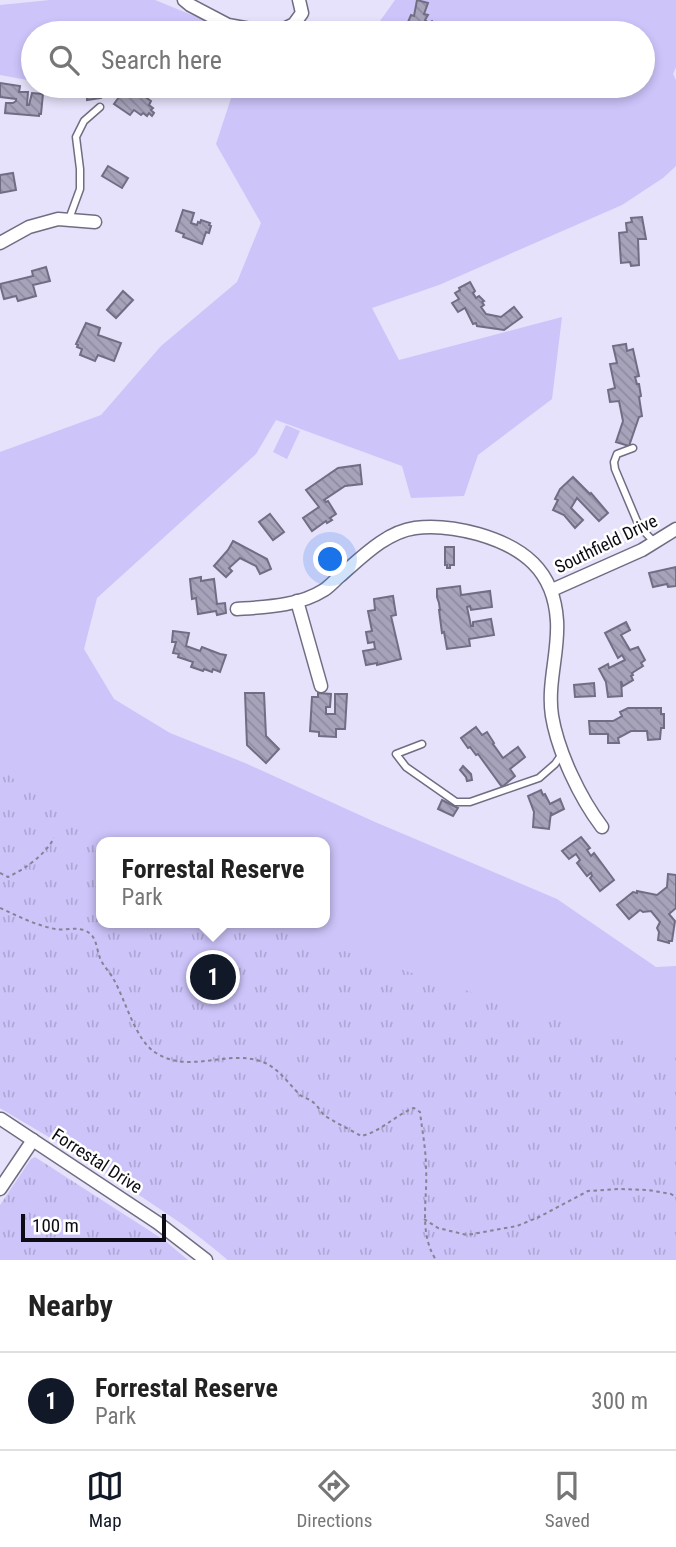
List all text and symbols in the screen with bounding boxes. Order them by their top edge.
search box [21,21,655,98]
icon: search [45,41,83,79]
text: Search here [101,45,222,75]
street label: Southfield Drive [551,510,660,577]
your location [313,542,347,576]
popup [96,837,330,928]
text: Forrestal Reserve [122,854,304,884]
text: Park [122,884,163,911]
pin: 1 [190,951,236,1003]
street label: Forrestal Drive [48,1124,146,1197]
scale bar [21,1211,166,1243]
text: 100 m [32,1214,79,1237]
text: Nearby [28,1288,113,1323]
text: Forrestal Reserve [95,1373,278,1403]
text: 1 [45,1388,57,1415]
text: 300 m [591,1388,648,1415]
text: Park [95,1403,136,1430]
tab: Map [86,1467,124,1532]
tab: Directions [296,1467,372,1532]
tab: Saved [545,1467,590,1532]

